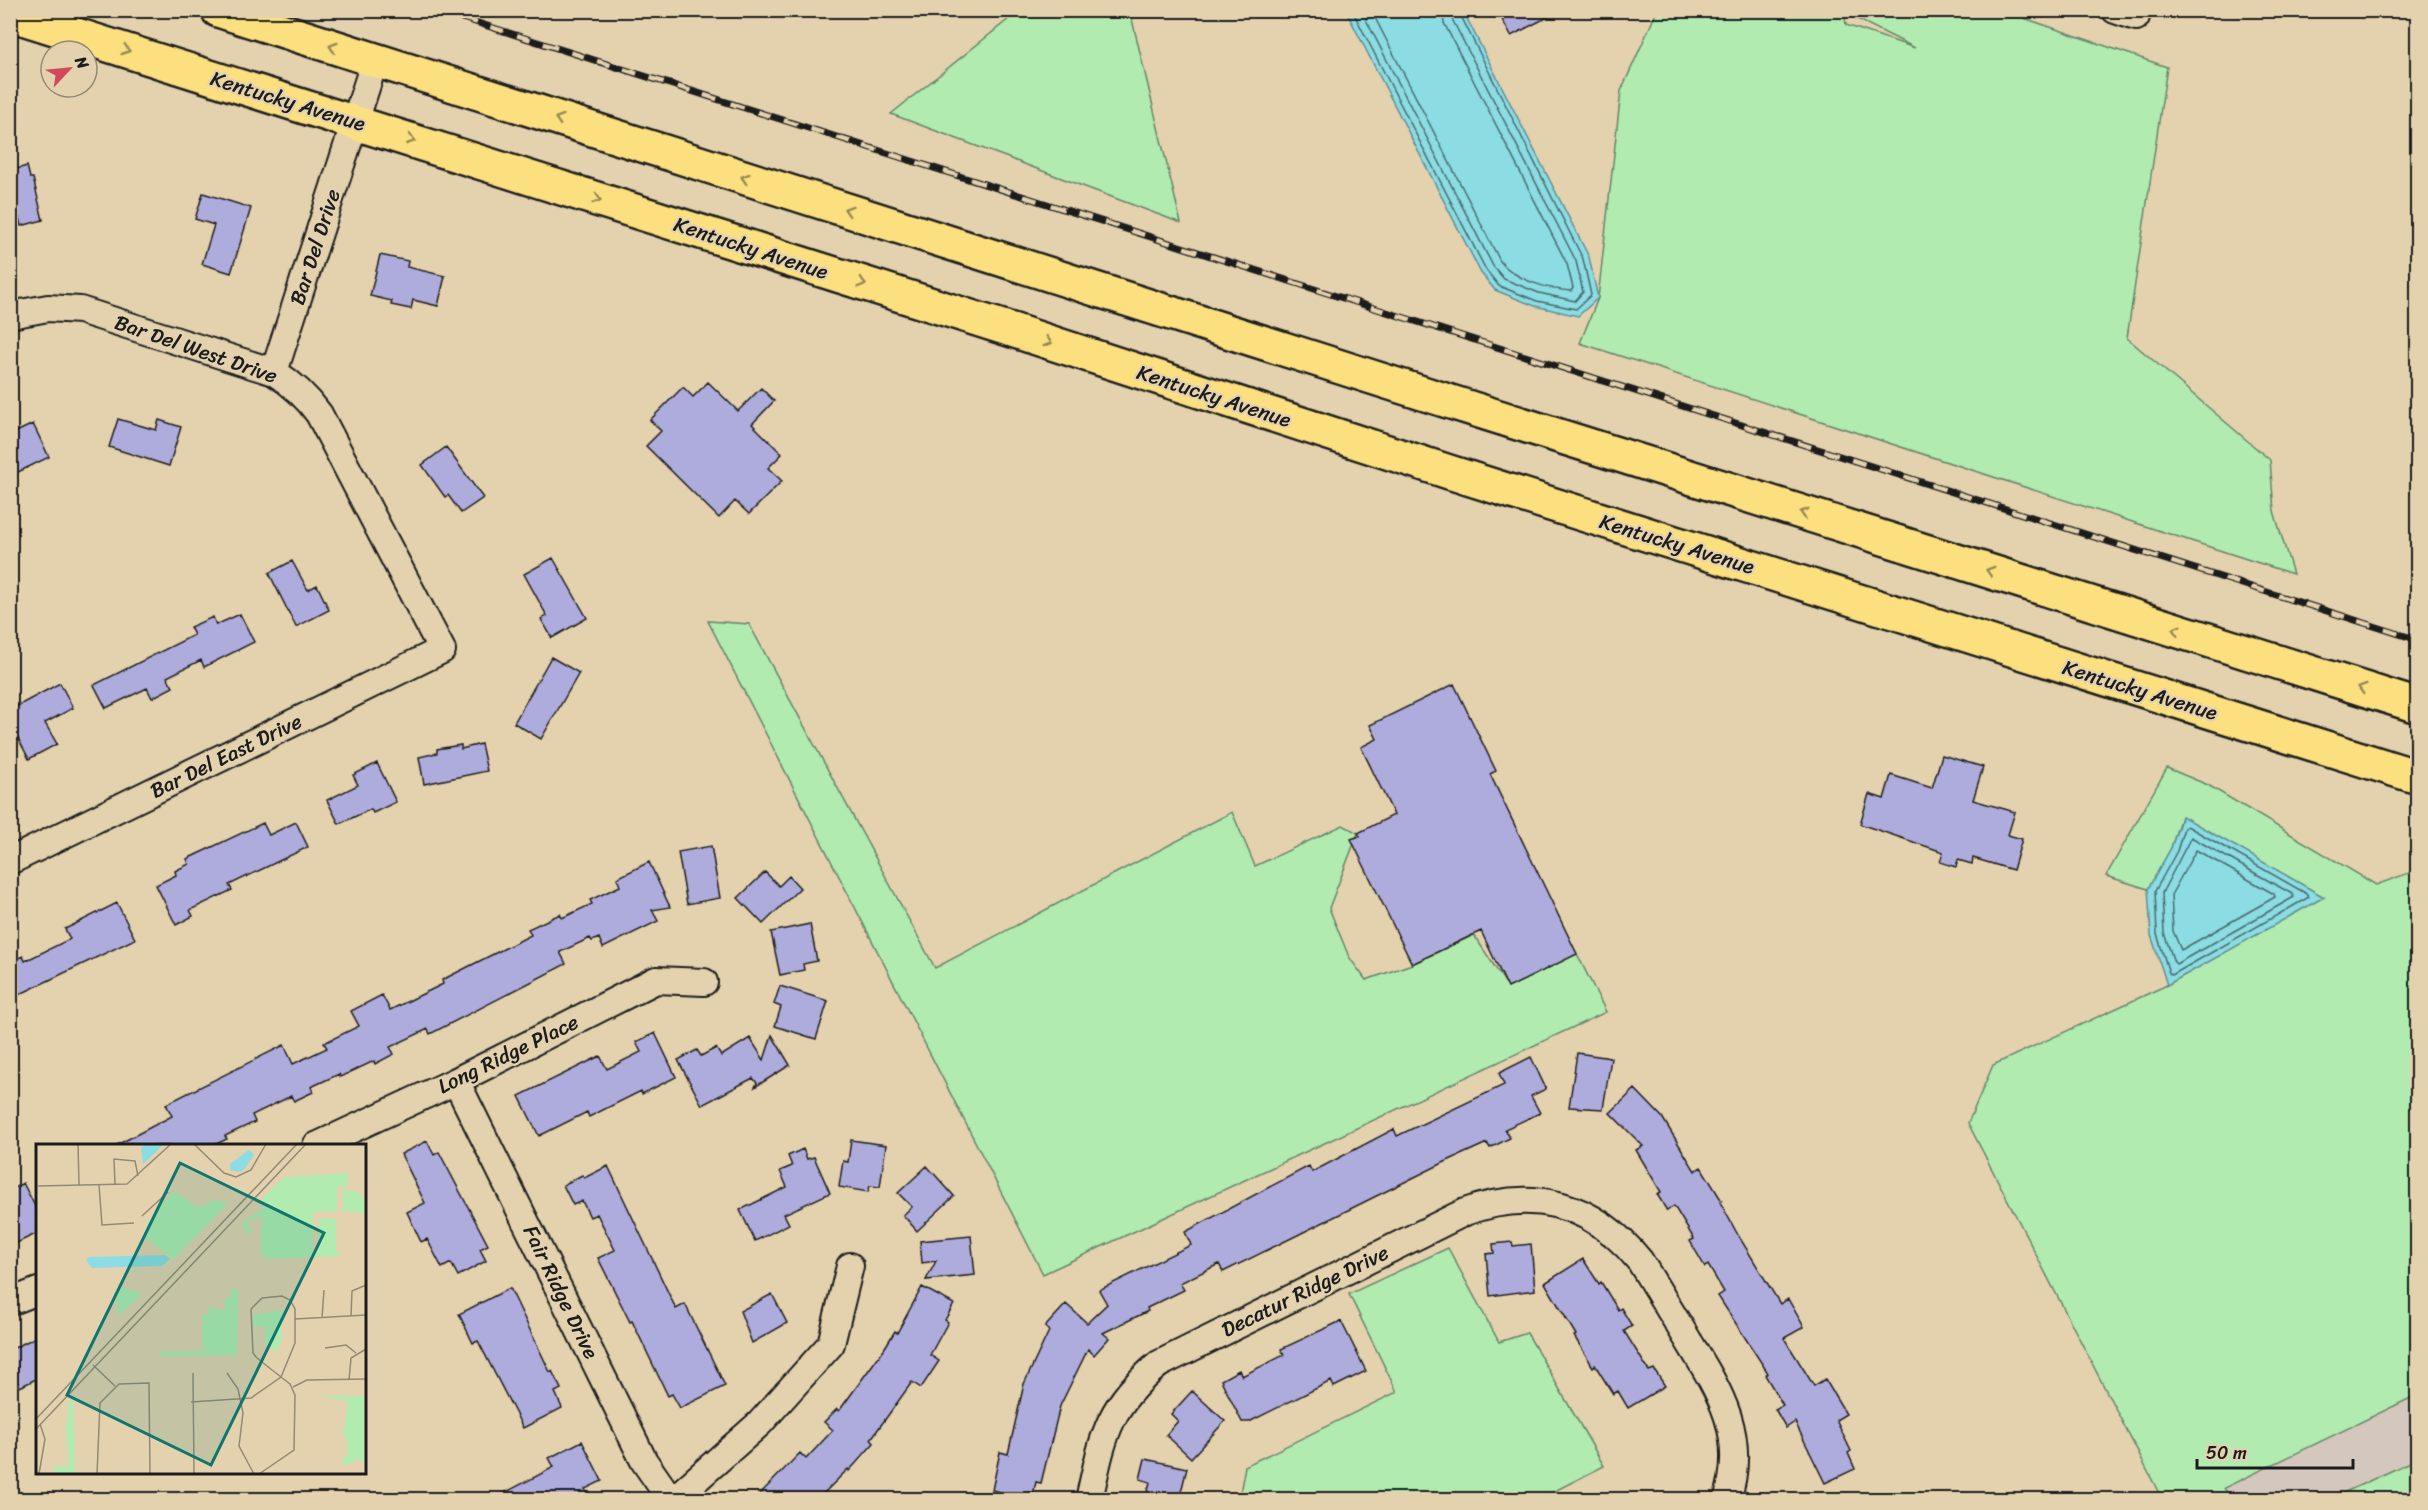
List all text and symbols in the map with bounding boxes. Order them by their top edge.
north arrow [39,39,99,99]
one-way arrow [329,42,339,54]
one-way arrow [120,43,131,55]
text: N [66,50,98,75]
street label: Kentucky Avenue [206,59,370,143]
one-way arrow [554,114,565,126]
one-way arrow [405,132,416,145]
one-way arrow [740,173,751,185]
street label: Bar Del Drive [278,184,352,310]
one-way arrow [591,192,602,204]
street label: Kentucky Avenue [669,205,833,291]
one-way arrow [843,205,854,218]
one-way arrow [856,276,867,288]
street label: Bar Del West Drive [109,303,283,395]
one-way arrow [1042,335,1053,347]
street label: Kentucky Avenue [1132,353,1296,439]
street label: Kentucky Avenue [1595,502,1759,586]
one-way arrow [1799,508,1810,520]
one-way arrow [1985,566,1996,579]
one-way arrow [2171,625,2182,637]
street label: Kentucky Avenue [2058,648,2222,732]
one-way arrow [2357,683,2368,695]
street label: Bar Del East Drive [143,703,309,809]
street label: Long Ridge Place [431,1003,585,1105]
inset map [36,1144,366,1474]
street label: Fair Ridge Drive [512,1218,610,1366]
street label: Decatur Ridge Drive [1214,1234,1396,1348]
scale bar [2197,1432,2353,1470]
text: 50 m [2206,1437,2247,1469]

